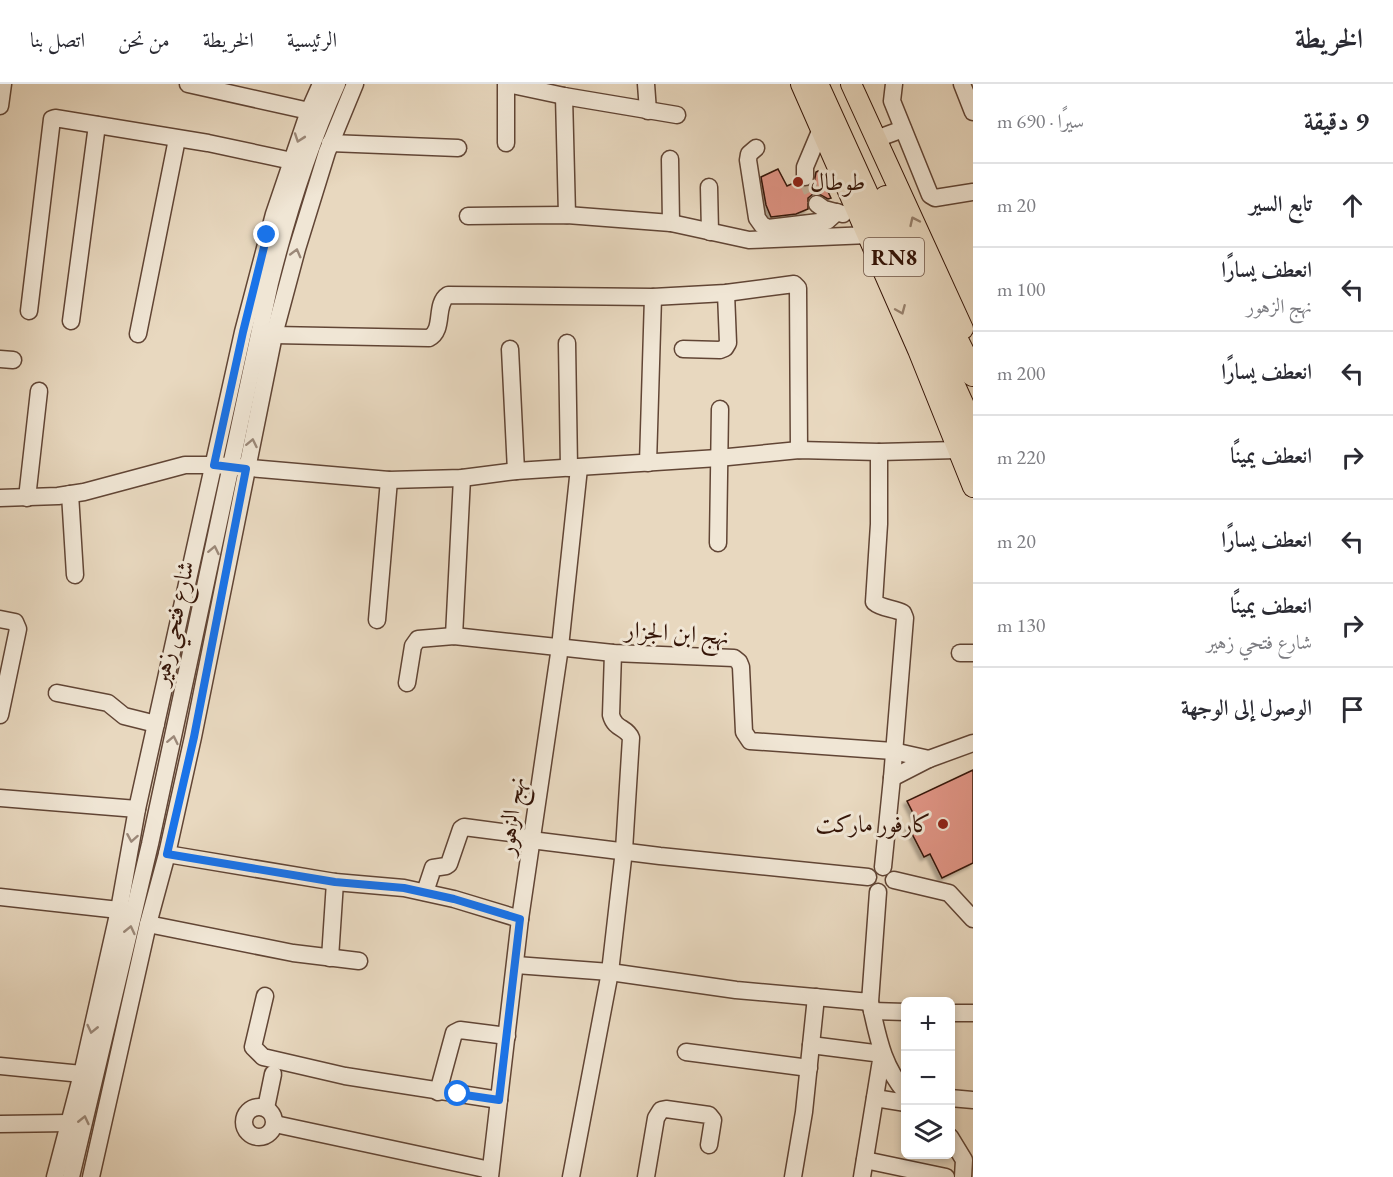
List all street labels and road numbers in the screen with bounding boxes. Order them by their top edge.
road number: RN8 [864,238,924,276]
street label: شارع فتحي زهير [144,558,209,693]
street label: نهج ابن الجزار [622,613,730,658]
street label: نهج الزهور [489,775,537,860]

